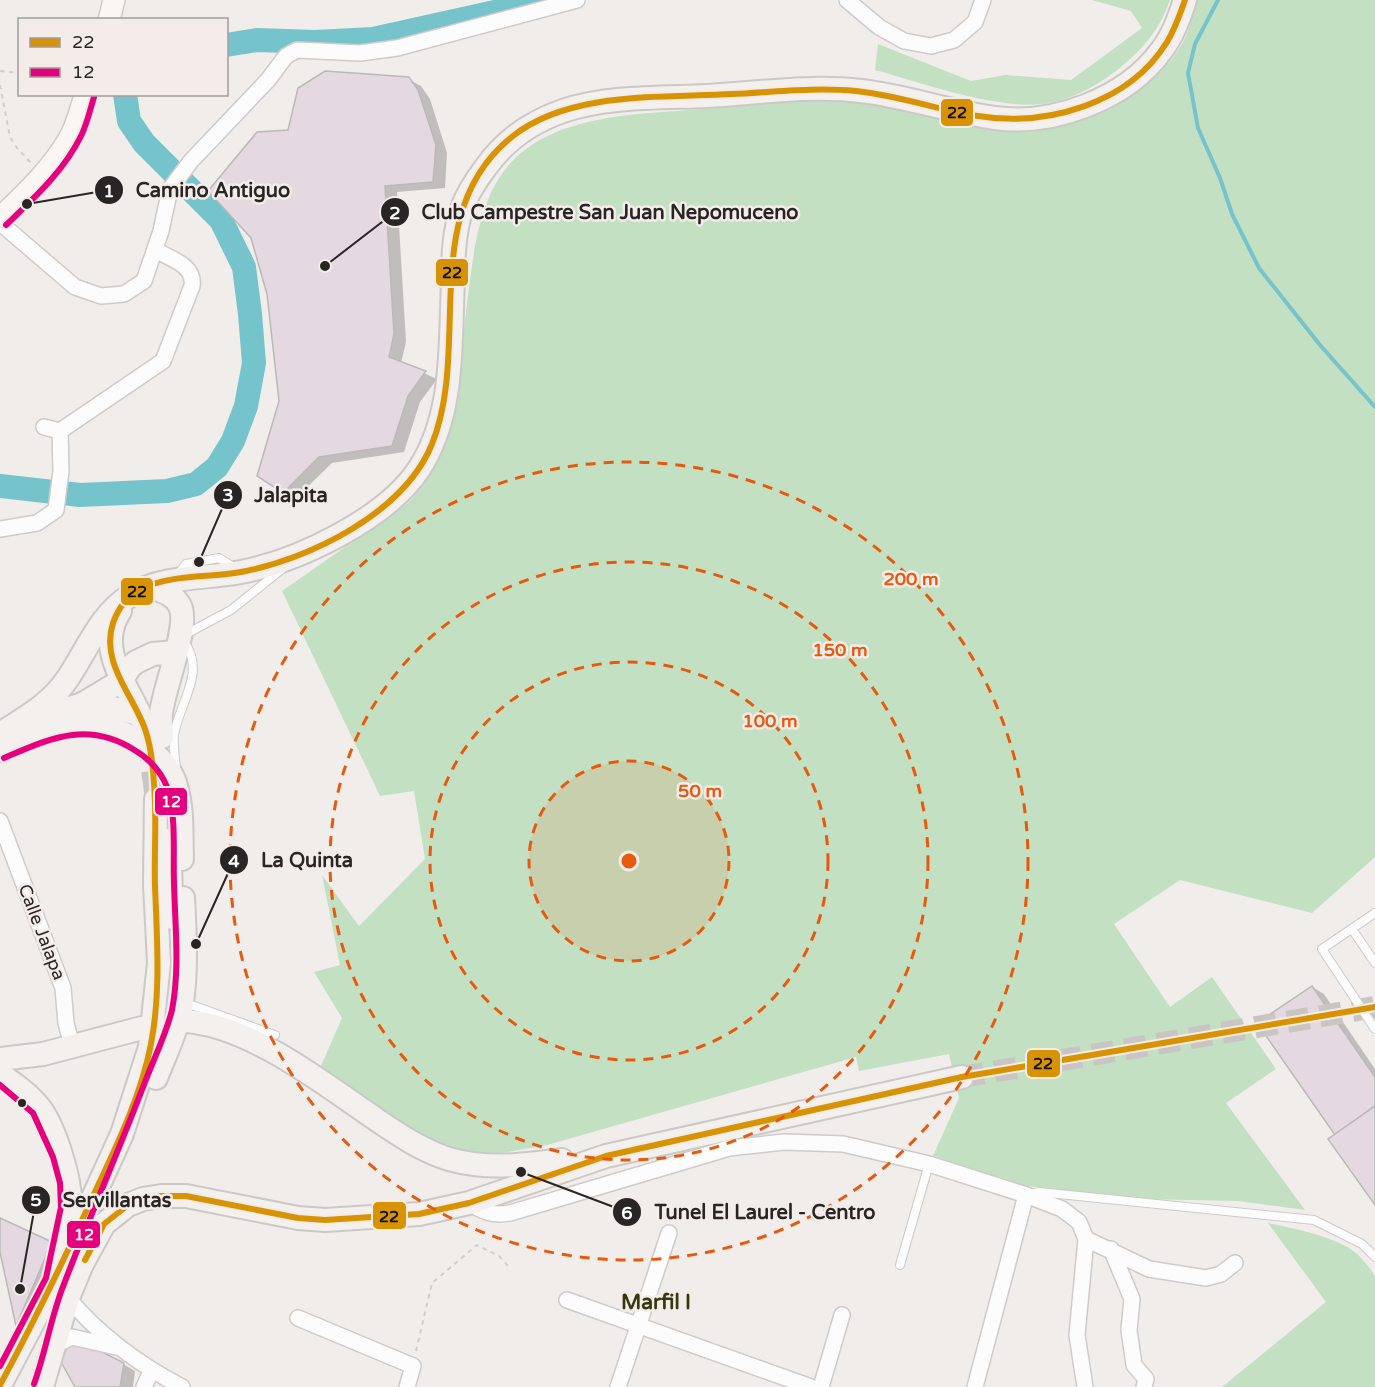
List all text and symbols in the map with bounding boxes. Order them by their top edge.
legend [18,18,228,96]
text: 22 [72,31,95,53]
text: 12 [72,61,95,83]
line badge: 22 [940,98,974,127]
text: 22 [947,103,967,123]
callout: Camino Antiguo [94,171,302,209]
text: Camino Antiguo [136,179,290,203]
text: 1 [103,180,115,202]
callout: Club Campestre San Juan Nepomuceno [380,193,811,231]
text: Club Campestre San Juan Nepomuceno [422,201,799,225]
text: 2 [389,202,401,224]
line badge: 22 [435,258,469,287]
text: 22 [442,263,462,283]
callout: Jalapita [213,476,340,514]
text: 3 [222,484,234,506]
text: Jalapita [253,484,328,508]
text: 200 m [883,568,939,590]
line badge: 22 [120,577,154,606]
text: 22 [127,582,147,602]
text: 150 m [812,639,868,661]
text: 100 m [742,710,798,732]
text: 50 m [678,780,722,802]
line badge: 12 [154,787,188,816]
text: 12 [161,792,181,812]
callout: La Quinta [219,841,365,879]
text: La Quinta [261,849,353,873]
text: 4 [228,850,240,872]
centre of rings [619,851,639,871]
street label: Calle Jalapa [14,881,70,983]
line badge: 22 [1026,1049,1061,1078]
text: 22 [1033,1054,1053,1074]
unlabelled marker [16,1097,28,1109]
callout: Servillantas [21,1181,183,1219]
text: 5 [30,1189,42,1211]
text: Servillantas [63,1189,172,1213]
callout: Tunel El Laurel - Centro [612,1193,887,1231]
line badge: 22 [372,1201,407,1230]
text: Tunel El Laurel - Centro [654,1201,875,1225]
text: 6 [621,1202,633,1224]
text: 22 [379,1207,399,1227]
line badge: 12 [66,1220,101,1249]
text: 12 [74,1225,94,1245]
district label: Marfil I [621,1290,691,1315]

